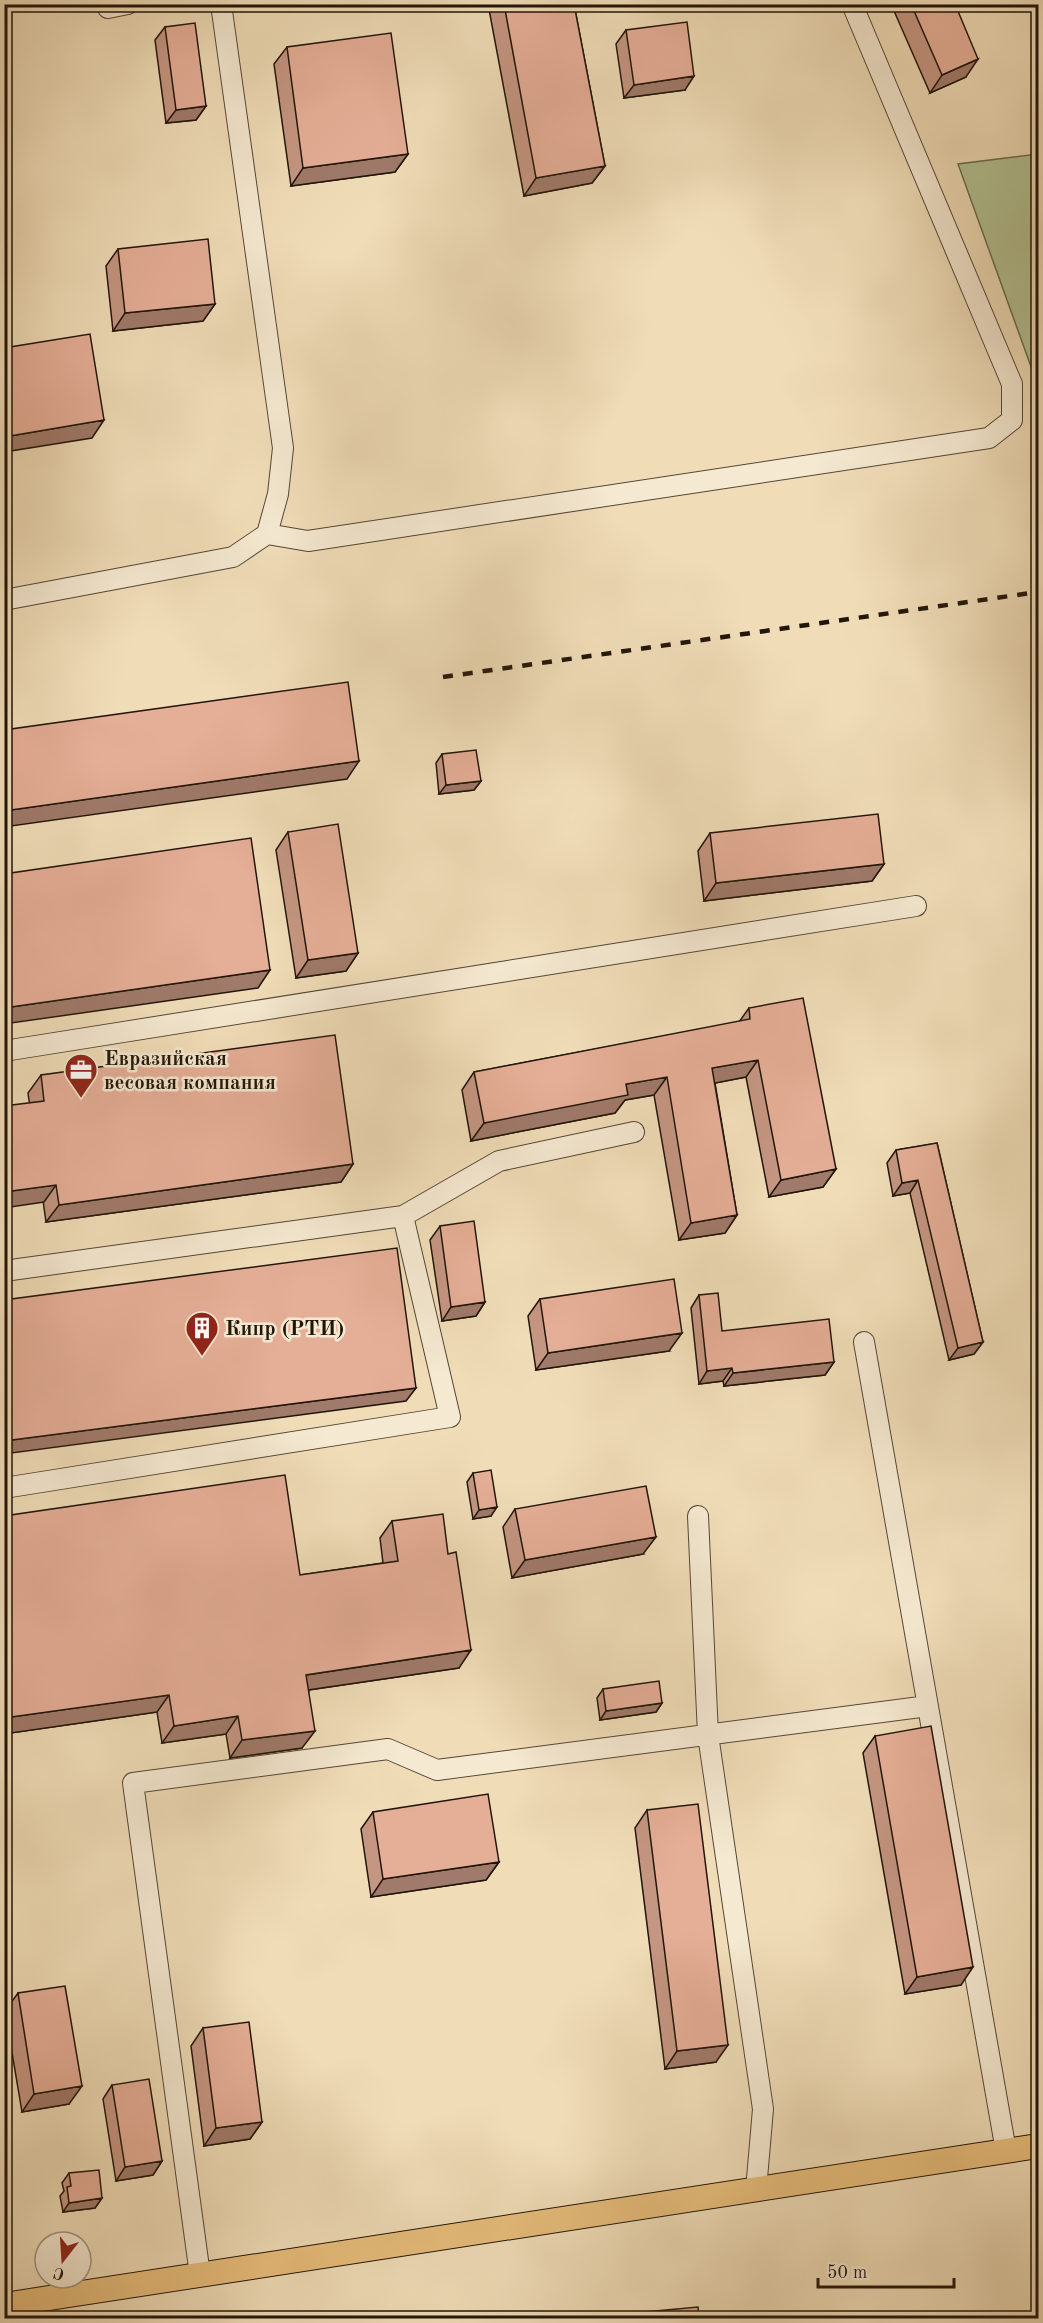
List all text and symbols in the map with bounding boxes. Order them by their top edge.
place label: Евразийская весовая компания [104,1049,276,1094]
office icon: Евразийская весовая компания [63,1052,99,1099]
building icon: Кипр (РТИ) [184,1310,220,1357]
place label: Кипр (РТИ) [225,1319,344,1340]
north arrow [33,2230,93,2290]
scale bar [818,2251,954,2289]
text: С [52,2263,67,2282]
text: 50 m [827,2264,867,2282]

